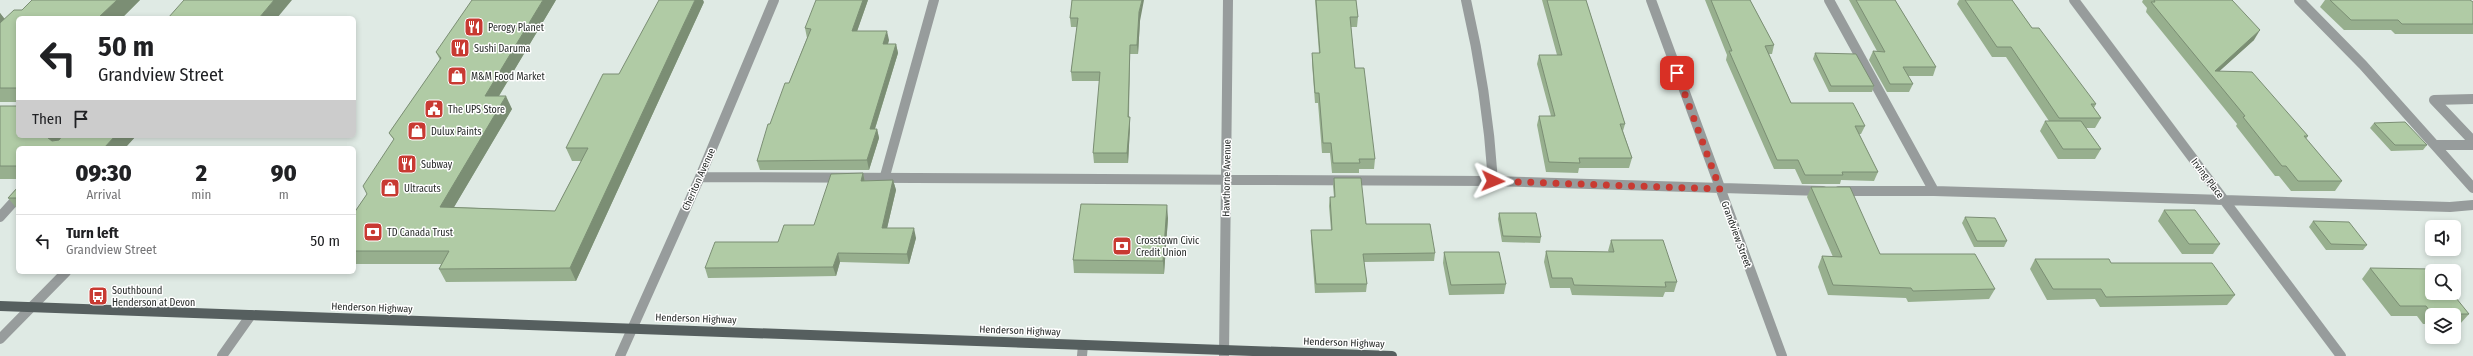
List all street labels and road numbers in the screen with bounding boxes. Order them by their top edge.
street label: Hawthorne Avenue [1220,139,1234,217]
street label: Cheriton Avenue [680,146,718,213]
street label: Irving Place [2188,156,2226,201]
street label: Grandview Street [1718,199,1754,270]
street label: Henderson Highway [331,301,413,315]
street label: Henderson Highway [655,312,737,326]
street label: Henderson Highway [979,324,1061,338]
street label: Henderson Highway [1303,336,1385,350]

